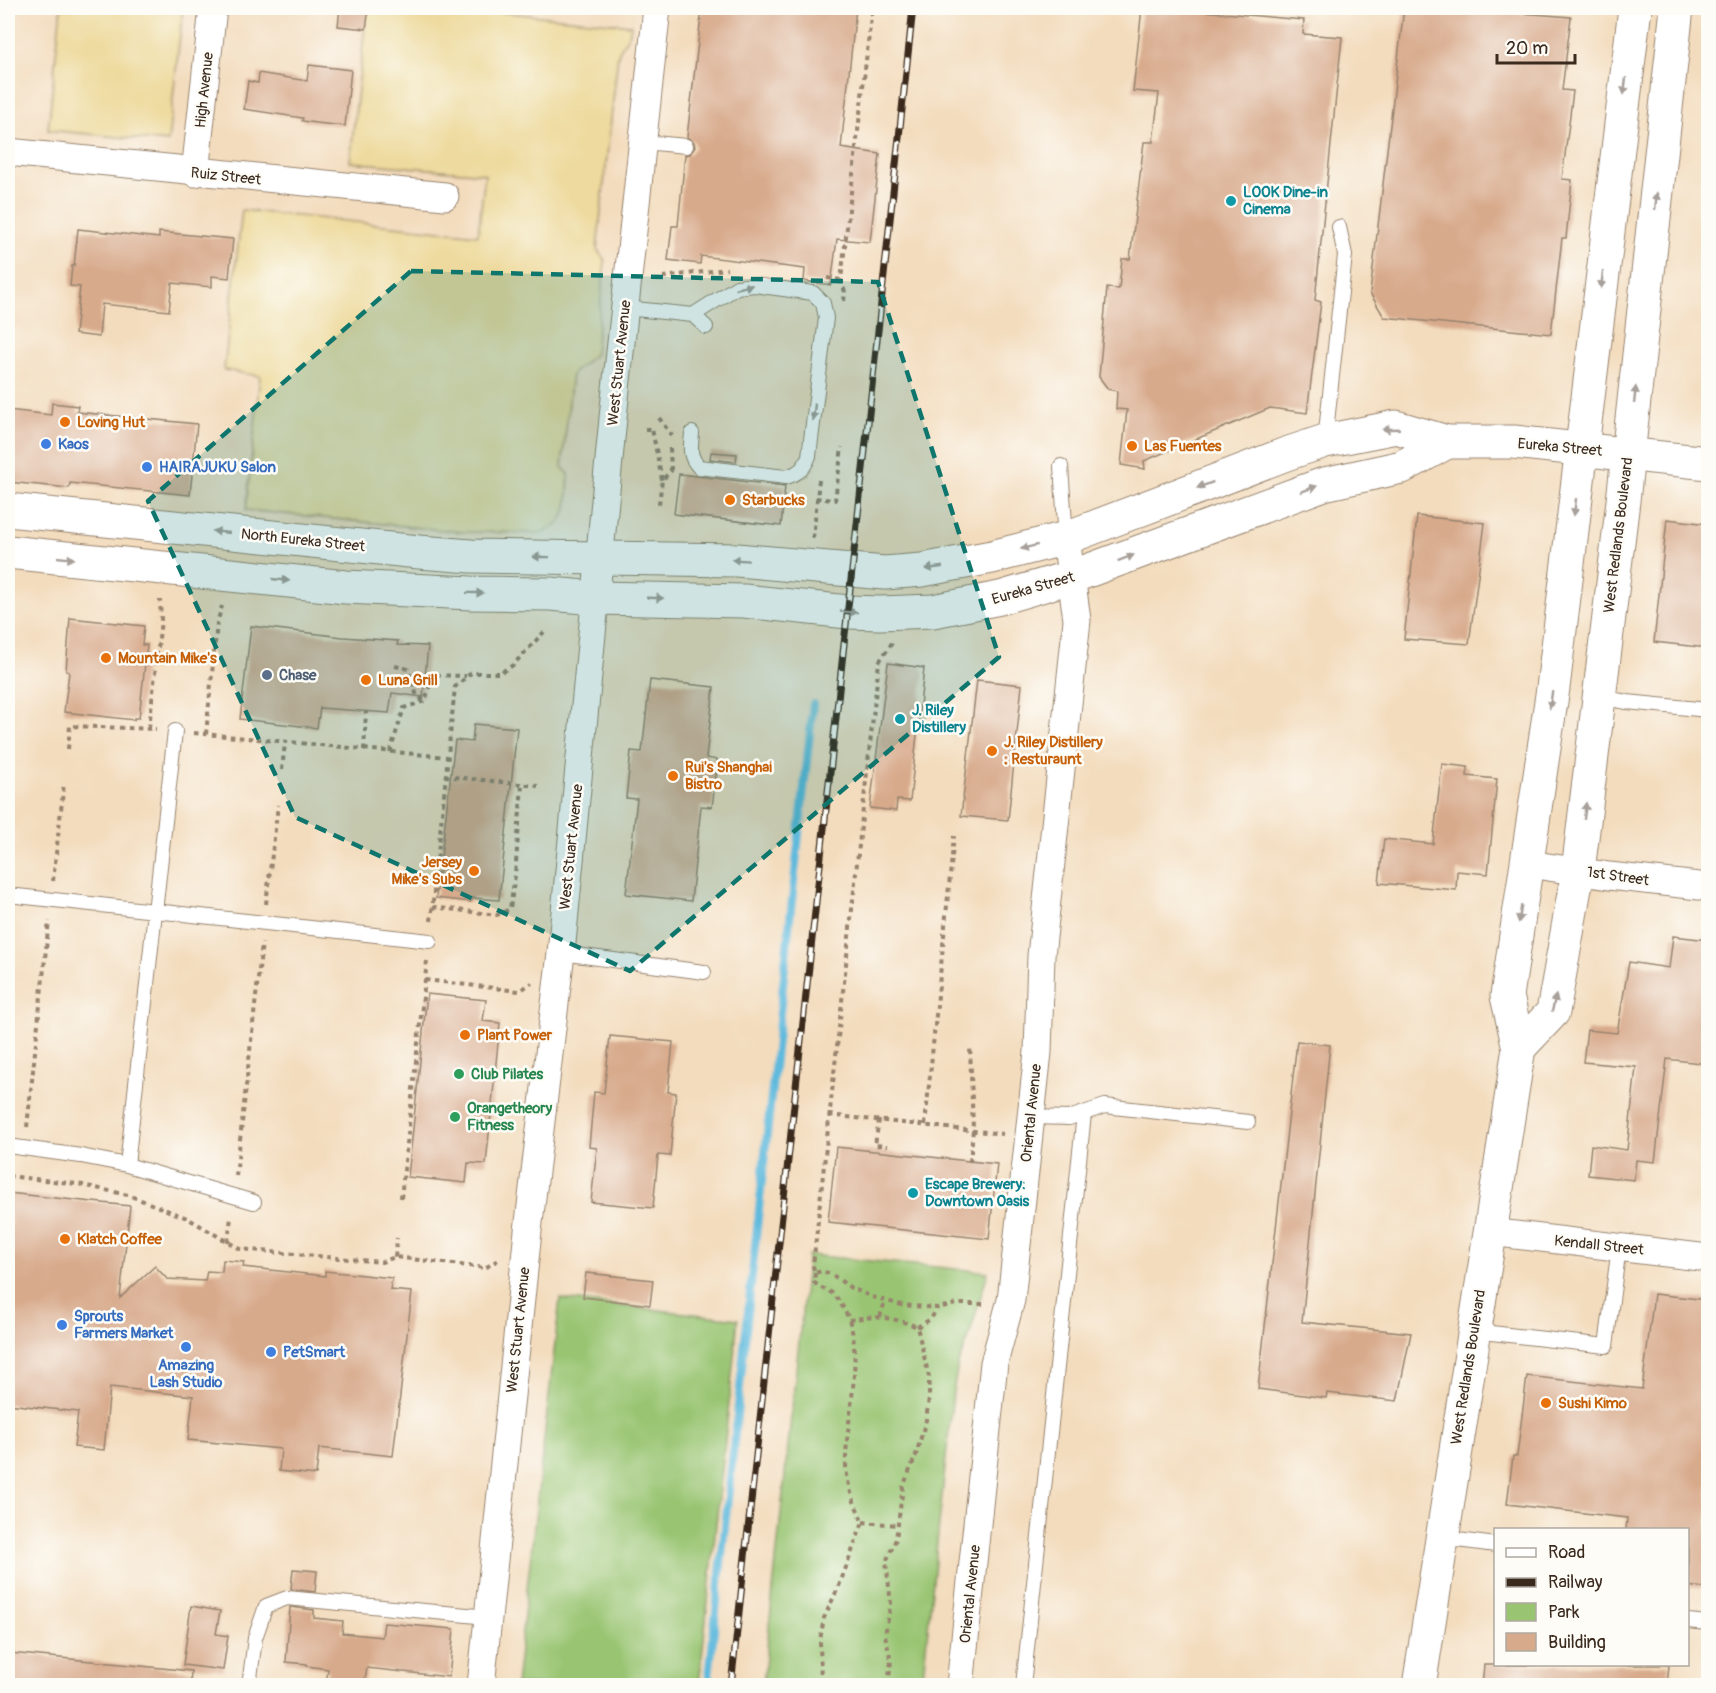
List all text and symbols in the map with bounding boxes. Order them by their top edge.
scale bar [1497,27,1575,65]
text: 20 m [1506,37,1548,60]
street label: High Avenue [191,51,218,129]
one-way arrow [1620,77,1630,96]
street label: Ruiz Street [190,163,263,190]
place label: LOOK Dine-in Cinema [1243,183,1329,219]
one-way arrow [1651,191,1661,210]
marker: LOOK Dine-in Cinema [1224,194,1238,208]
one-way arrow [1597,271,1607,290]
one-way arrow [734,282,753,291]
street label: West Stuart Avenue [603,299,636,427]
one-way arrow [1630,385,1640,404]
one-way arrow [810,403,819,422]
place label: Loving Hut [77,413,146,432]
marker: Loving Hut [58,415,72,429]
one-way arrow [1381,424,1400,433]
street label: Eureka Street [1517,434,1604,461]
place label: Kaos [58,435,89,454]
marker: Kaos [39,437,53,451]
place label: Las Fuentes [1144,437,1222,456]
marker: Las Fuentes [1125,439,1139,453]
street label: West Redlands Boulevard [1600,456,1637,614]
place label: HAIRAJUKU Salon [159,458,276,477]
marker: HAIRAJUKU Salon [140,460,154,474]
one-way arrow [1196,480,1214,490]
one-way arrow [1300,484,1318,494]
place label: Starbucks [742,491,805,510]
marker: Starbucks [723,493,737,507]
one-way arrow [1570,498,1580,517]
street label: North Eureka Street [240,525,367,557]
one-way arrow [212,527,231,537]
one-way arrow [1020,543,1038,553]
one-way arrow [531,552,550,562]
one-way arrow [56,553,75,563]
one-way arrow [1118,553,1136,563]
one-way arrow [731,556,750,565]
one-way arrow [925,563,944,572]
street label: Eureka Street [990,567,1078,609]
one-way arrow [271,575,290,585]
one-way arrow [466,588,485,598]
one-way arrow [645,593,664,602]
one-way arrow [840,607,859,617]
place label: Mountain Mike's [118,649,217,668]
marker: Mountain Mike's [99,651,113,665]
place label: Chase [279,666,317,685]
marker: Chase [260,668,274,682]
place label: Luna Grill [378,671,438,690]
marker: Luna Grill [359,673,373,687]
one-way arrow [1547,691,1556,710]
place label: J. Riley Distillery [912,701,966,737]
marker: J. Riley Distillery [893,712,907,726]
place label: J. Riley Distillery : Resturaunt [1004,733,1103,769]
marker: J. Riley Distillery : Resturaunt [985,744,999,758]
place label: Rui's Shanghai Bistro [685,758,772,794]
marker: Rui's Shanghai Bistro [666,769,680,783]
street label: West Stuart Avenue [555,783,588,911]
one-way arrow [1580,801,1590,820]
place label: Jersey Mike's Subs [392,853,463,889]
street label: 1st Street [1586,863,1651,890]
marker: Jersey Mike's Subs [467,864,481,878]
one-way arrow [1515,905,1524,924]
one-way arrow [1550,993,1559,1012]
place label: Plant Power [477,1026,553,1045]
marker: Plant Power [458,1028,472,1042]
street label: Oriental Avenue [1017,1062,1046,1163]
place label: Club Pilates [471,1065,543,1084]
marker: Club Pilates [452,1067,466,1081]
place label: Orangetheory Fitness [467,1099,553,1135]
marker: Orangetheory Fitness [448,1110,462,1124]
place label: Escape Brewery: Downtown Oasis [925,1175,1029,1211]
marker: Escape Brewery: Downtown Oasis [906,1186,920,1200]
place label: Klatch Coffee [77,1230,163,1249]
street label: Kendall Street [1553,1231,1646,1260]
marker: Klatch Coffee [58,1232,72,1246]
street label: West Stuart Avenue [502,1266,535,1394]
street label: West Redlands Boulevard [1447,1288,1490,1446]
place label: Sprouts Farmers Market [74,1307,174,1343]
marker: Sprouts Farmers Market [55,1318,69,1332]
marker: Amazing Lash Studio [179,1340,193,1354]
place label: PetSmart [283,1343,346,1362]
marker: PetSmart [264,1345,278,1359]
place label: Amazing Lash Studio [150,1356,222,1392]
place label: Sushi Kimo [1558,1394,1627,1413]
marker: Sushi Kimo [1539,1396,1553,1410]
legend [1494,1528,1689,1666]
text: Road [1548,1541,1585,1564]
street label: Oriental Avenue [956,1543,985,1644]
text: Railway [1548,1571,1603,1594]
text: Park [1548,1601,1580,1624]
text: Building [1548,1631,1606,1654]

